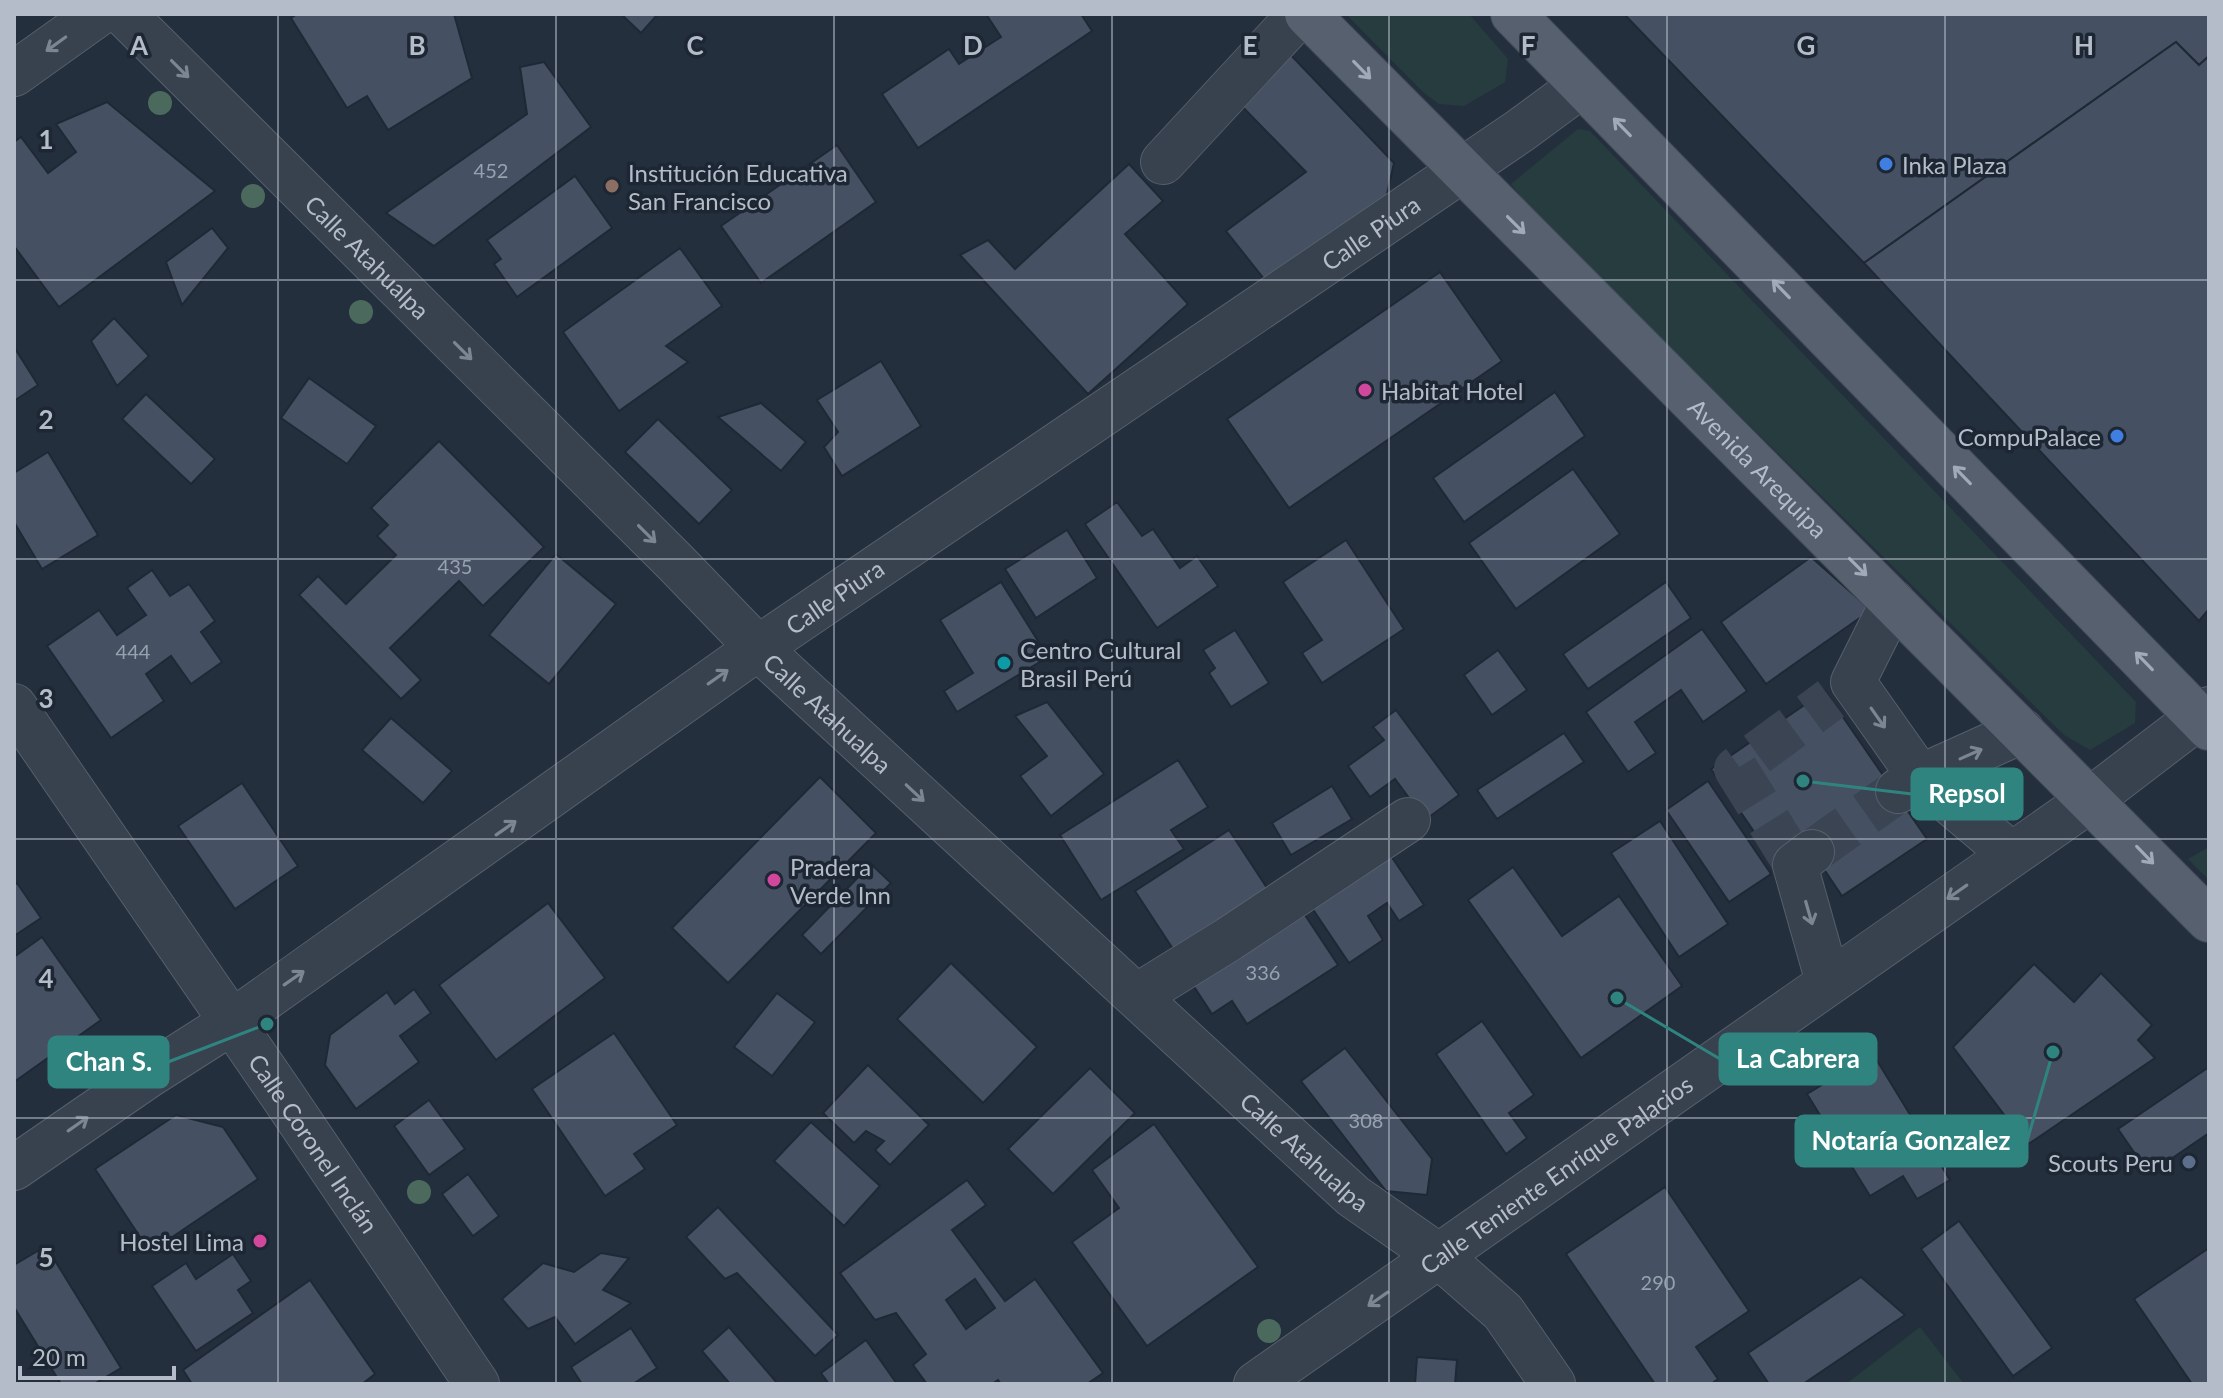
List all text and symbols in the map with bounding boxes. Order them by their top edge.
text: A [129,29,149,61]
text: B [408,29,426,61]
text: C [686,29,704,61]
text: D [963,29,983,61]
text: E [1243,29,1257,61]
text: F [1521,29,1535,61]
text: G [1797,29,1815,61]
text: H [2074,29,2094,61]
one-way arrow [46,35,67,52]
one-way arrow [170,59,189,79]
one-way arrow [1352,60,1371,79]
one-way arrow [1613,117,1632,137]
text: 1 [38,123,54,155]
place label: Inka Plaza [1902,150,2007,179]
marker: Inka Plaza [1877,155,1895,173]
house number: 452 [474,158,508,182]
place label: Institución Educativa San Francisco [628,158,848,215]
marker: Institución Educativa San Francisco [603,177,621,195]
street label: Calle Atahualpa [300,189,436,324]
street label: Calle Piura [1316,189,1425,276]
one-way arrow [1506,215,1525,234]
one-way arrow [1771,279,1790,299]
one-way arrow [453,341,472,360]
place label: Habitat Hotel [1381,376,1523,405]
marker: Habitat Hotel [1356,381,1374,399]
street label: Avenida Arequipa [1683,392,1834,543]
text: 2 [38,403,54,435]
place label: CompuPalace [1958,422,2101,451]
marker: CompuPalace [2108,427,2126,445]
one-way arrow [1953,466,1972,485]
one-way arrow [637,524,657,544]
street label: Calle Piura [780,553,889,640]
house number: 435 [438,554,472,578]
one-way arrow [1848,557,1867,576]
place label: Centro Cultural Brasil Perú [1020,635,1181,692]
house number: 444 [116,639,151,663]
street label: Calle Atahualpa [758,647,898,779]
one-way arrow [2134,651,2153,671]
marker: Centro Cultural Brasil Perú [995,654,1013,672]
one-way arrow [706,669,728,685]
text: 3 [38,682,54,714]
one-way arrow [1869,707,1886,728]
one-way arrow [1959,746,1983,761]
callout: Repsol [1912,769,2022,819]
text: Repsol [1928,777,2006,809]
one-way arrow [905,783,925,802]
one-way arrow [494,819,516,836]
one-way arrow [2135,845,2154,864]
place label: Pradera Verde Inn [790,852,891,909]
marker: Pradera Verde Inn [765,871,783,889]
one-way arrow [1947,884,1969,900]
one-way arrow [1802,900,1817,926]
house number: 336 [1246,960,1280,984]
text: 4 [38,962,54,994]
one-way arrow [282,970,304,986]
callout: La Cabrera [1720,1034,1876,1084]
callout: Chan S. [49,1037,168,1087]
text: La Cabrera [1736,1042,1860,1074]
text: Chan S. [66,1045,152,1077]
street label: Calle Coronel Inclán [243,1048,385,1238]
street label: Calle Teniente Enrique Palacios [1414,1069,1698,1279]
street label: Calle Atahualpa [1235,1086,1374,1217]
house number: 308 [1349,1108,1383,1132]
one-way arrow [67,1115,89,1132]
callout: Notaría Gonzalez [1796,1116,2027,1166]
text: Notaría Gonzalez [1812,1124,2010,1156]
place label: Scouts Peru [2048,1148,2173,1177]
marker: Scouts Peru [2180,1153,2198,1171]
place label: Hostel Lima [119,1227,244,1256]
marker: Hostel Lima [251,1232,269,1250]
text: 5 [38,1241,54,1273]
house number: 290 [1641,1270,1675,1294]
one-way arrow [1367,1291,1389,1307]
scale bar [20,1330,174,1380]
text: 20 m [32,1342,86,1371]

